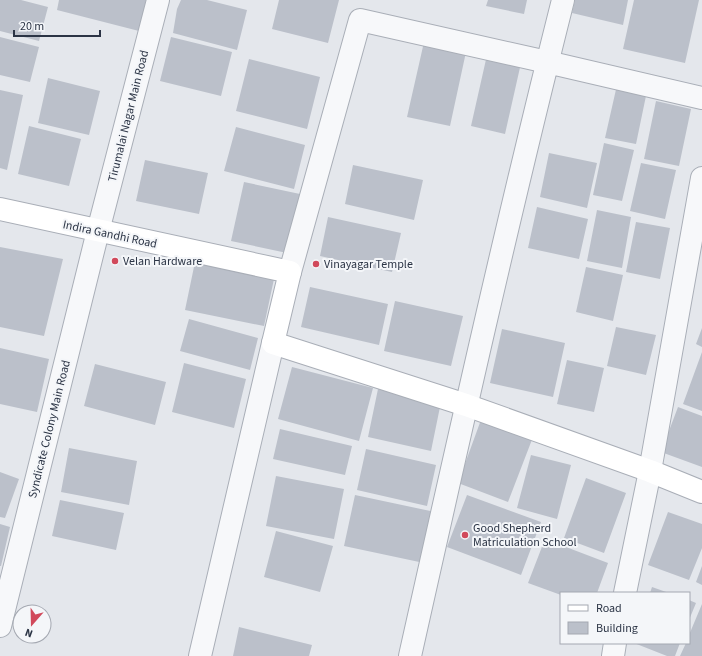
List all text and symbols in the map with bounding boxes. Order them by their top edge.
scale bar [14,12,100,38]
text: 20 m [20,18,44,35]
street label: Tirumalai Nagar Main Road [104,48,153,184]
street label: Indira Gandhi Road [61,216,159,253]
place label: Velan Hardware [123,253,202,270]
marker: Velan Hardware [110,256,120,266]
place label: Vinayagar Temple [324,256,413,273]
marker: Vinayagar Temple [311,259,321,269]
street label: Syndicate Colony Main Road [24,358,75,500]
place label: Good Shepherd Matriculation School [473,520,577,551]
marker: Good Shepherd Matriculation School [460,530,470,540]
legend [560,592,690,644]
text: Road [596,600,622,617]
north arrow [12,604,52,644]
text: Building [596,620,638,637]
text: N [23,625,35,641]

